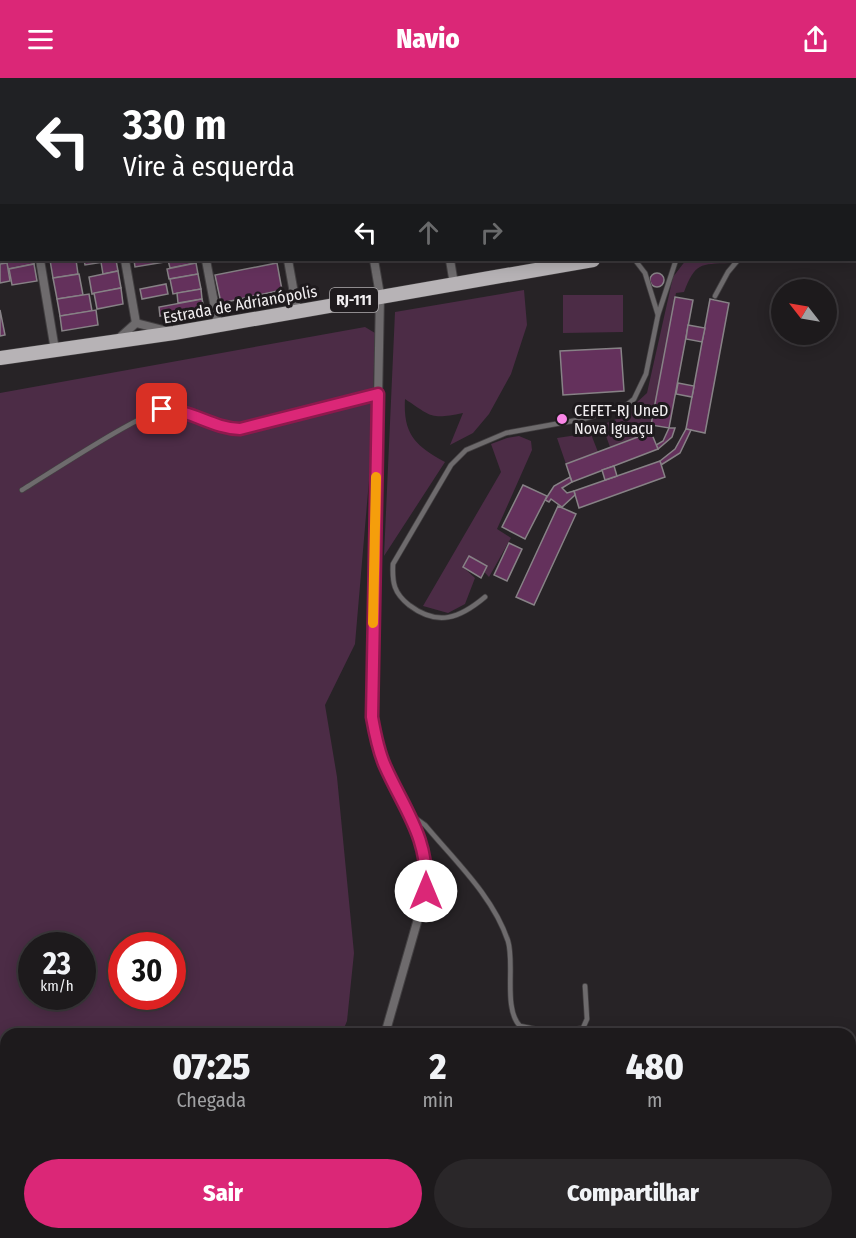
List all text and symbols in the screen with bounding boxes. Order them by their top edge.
icon: menu [24,23,57,56]
text: Navio [396,23,460,55]
icon: share [799,23,832,56]
text: 330 m [123,100,226,150]
icon: left [24,102,102,180]
text: Vire à esquerda [123,151,295,183]
icon: left [349,216,382,249]
icon: ahead [412,216,445,249]
icon: right [475,216,508,249]
north arrow [771,279,837,345]
map controls [771,279,837,345]
street label: Estrada de Adrianópolis [162,282,319,327]
road number: RJ-111 [330,288,378,312]
pin [136,383,187,434]
icon: arrive [145,392,178,425]
place label: CEFET-RJ UneD Nova Iguaçu [574,401,668,438]
marker: CEFET-RJ UneD Nova Iguaçu [555,412,569,426]
position arrow [394,859,458,923]
speed limit sign: 30 [108,932,186,1010]
text: 23 [43,946,71,982]
text: km/h [40,977,74,995]
text: 07:25 [172,1045,250,1089]
text: 2 [430,1045,446,1089]
text: 480 [626,1045,684,1089]
text: Chegada [176,1088,246,1112]
text: min [423,1088,454,1112]
text: m [647,1088,662,1112]
button: Sair [24,1159,422,1228]
button: Compartilhar [434,1159,832,1228]

